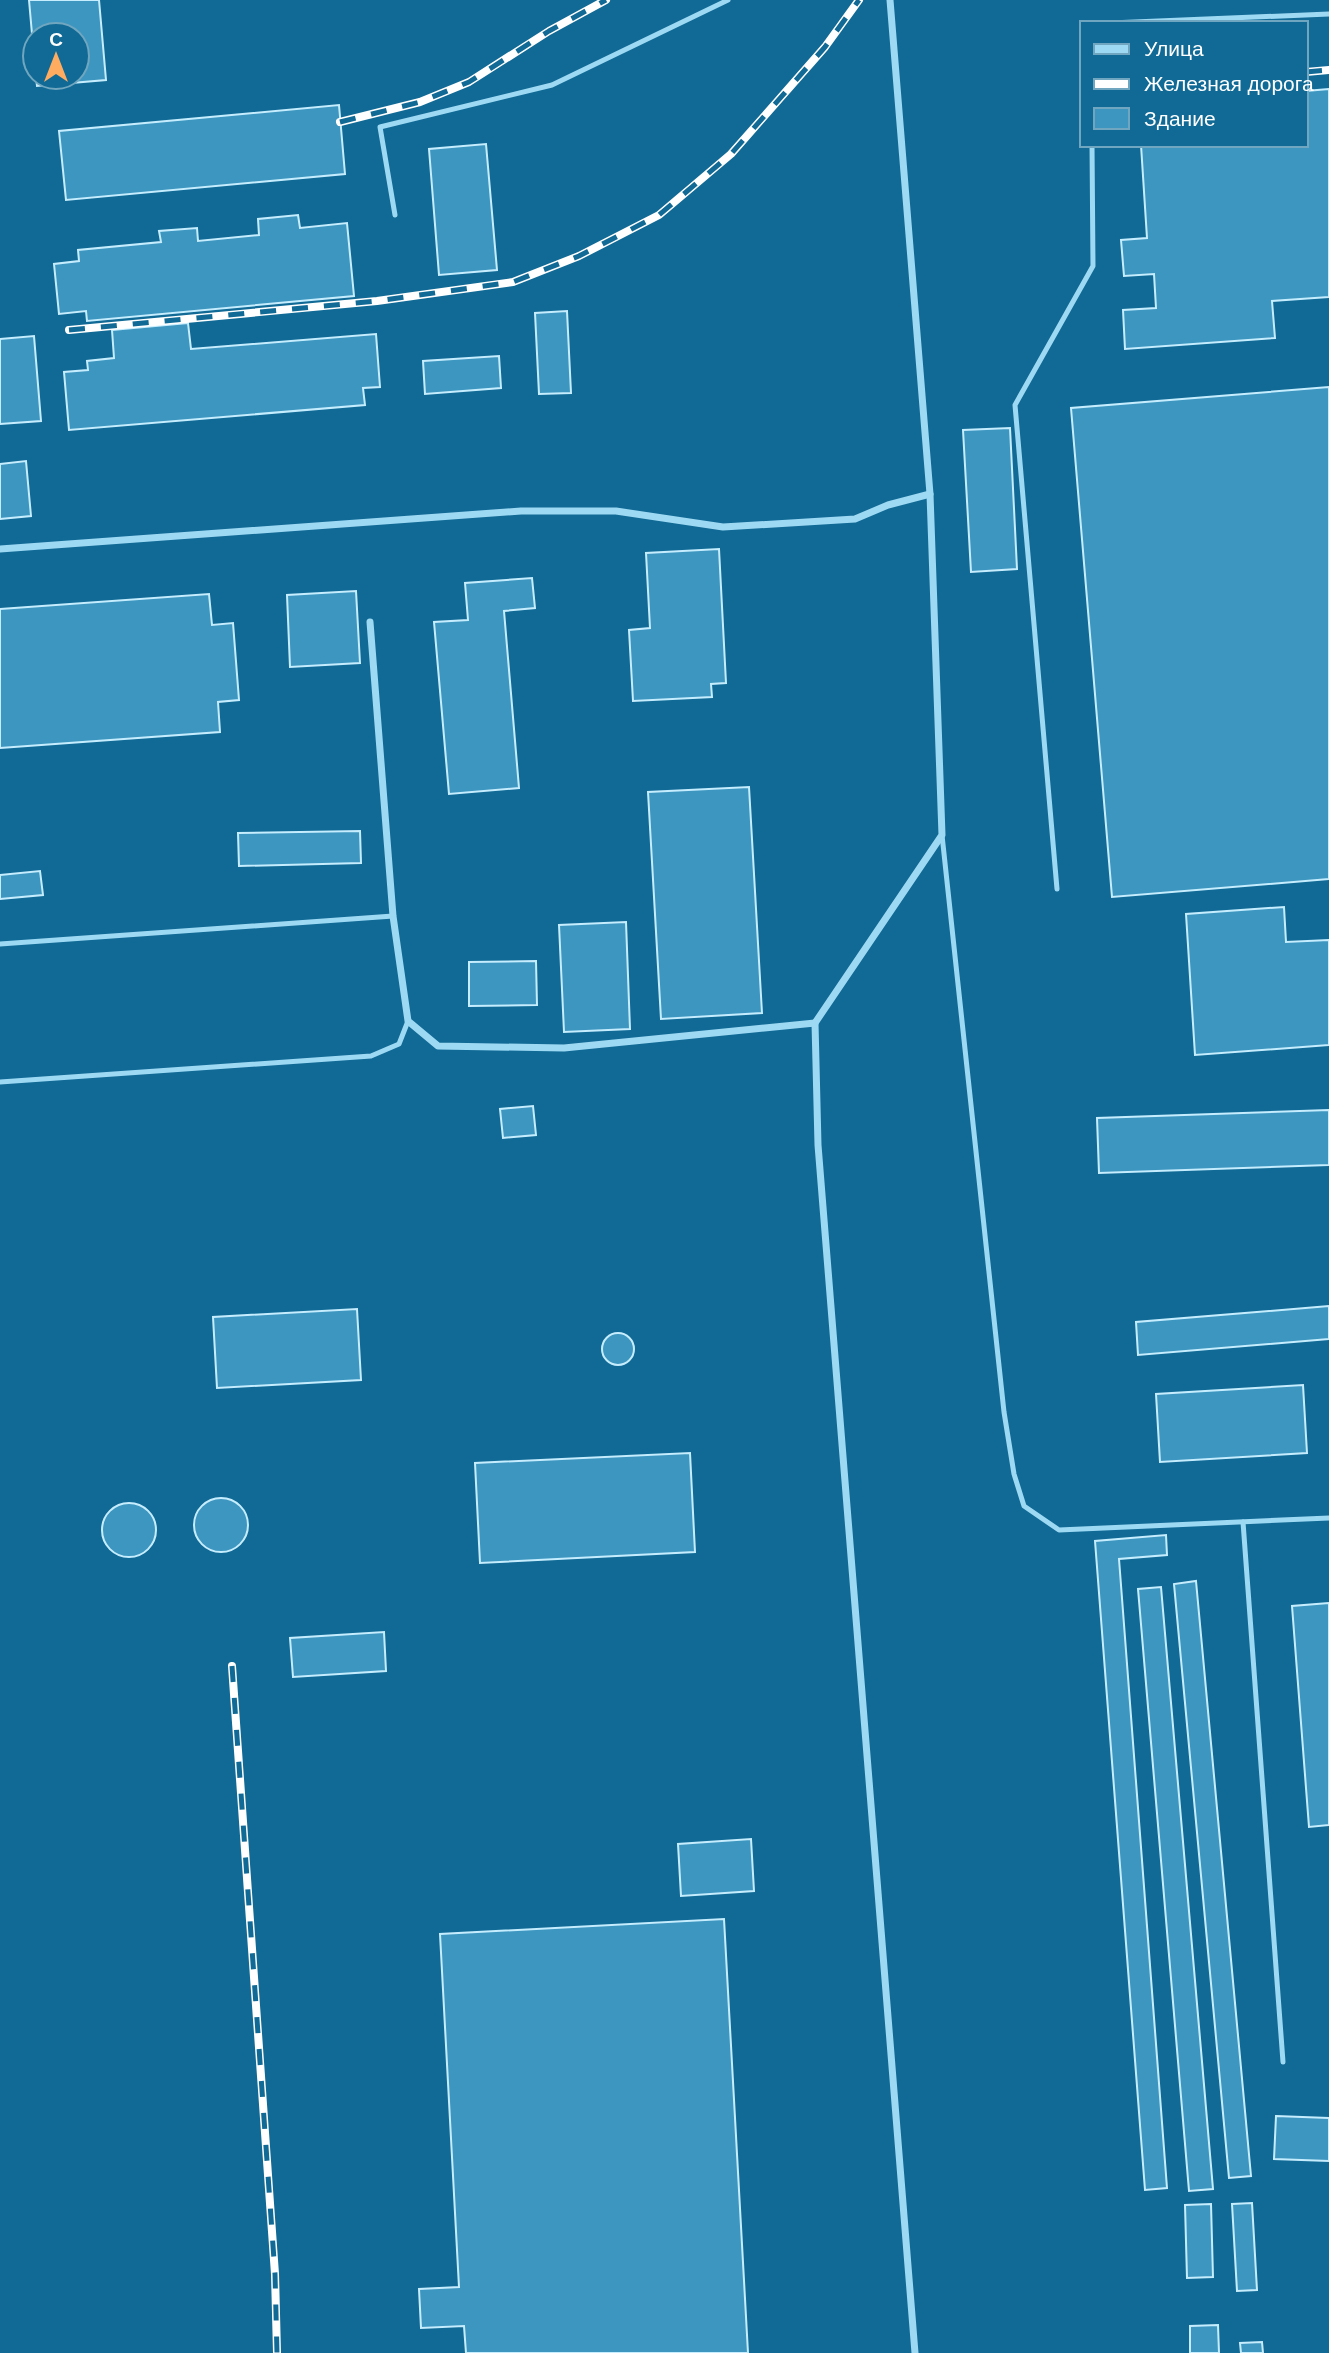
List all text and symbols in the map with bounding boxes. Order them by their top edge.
north arrow [21,21,91,91]
legend [1080,21,1308,147]
text: С [49,27,63,52]
text: Улица [1144,35,1204,63]
text: Железная дорога [1144,70,1314,98]
text: Здание [1144,105,1216,133]

